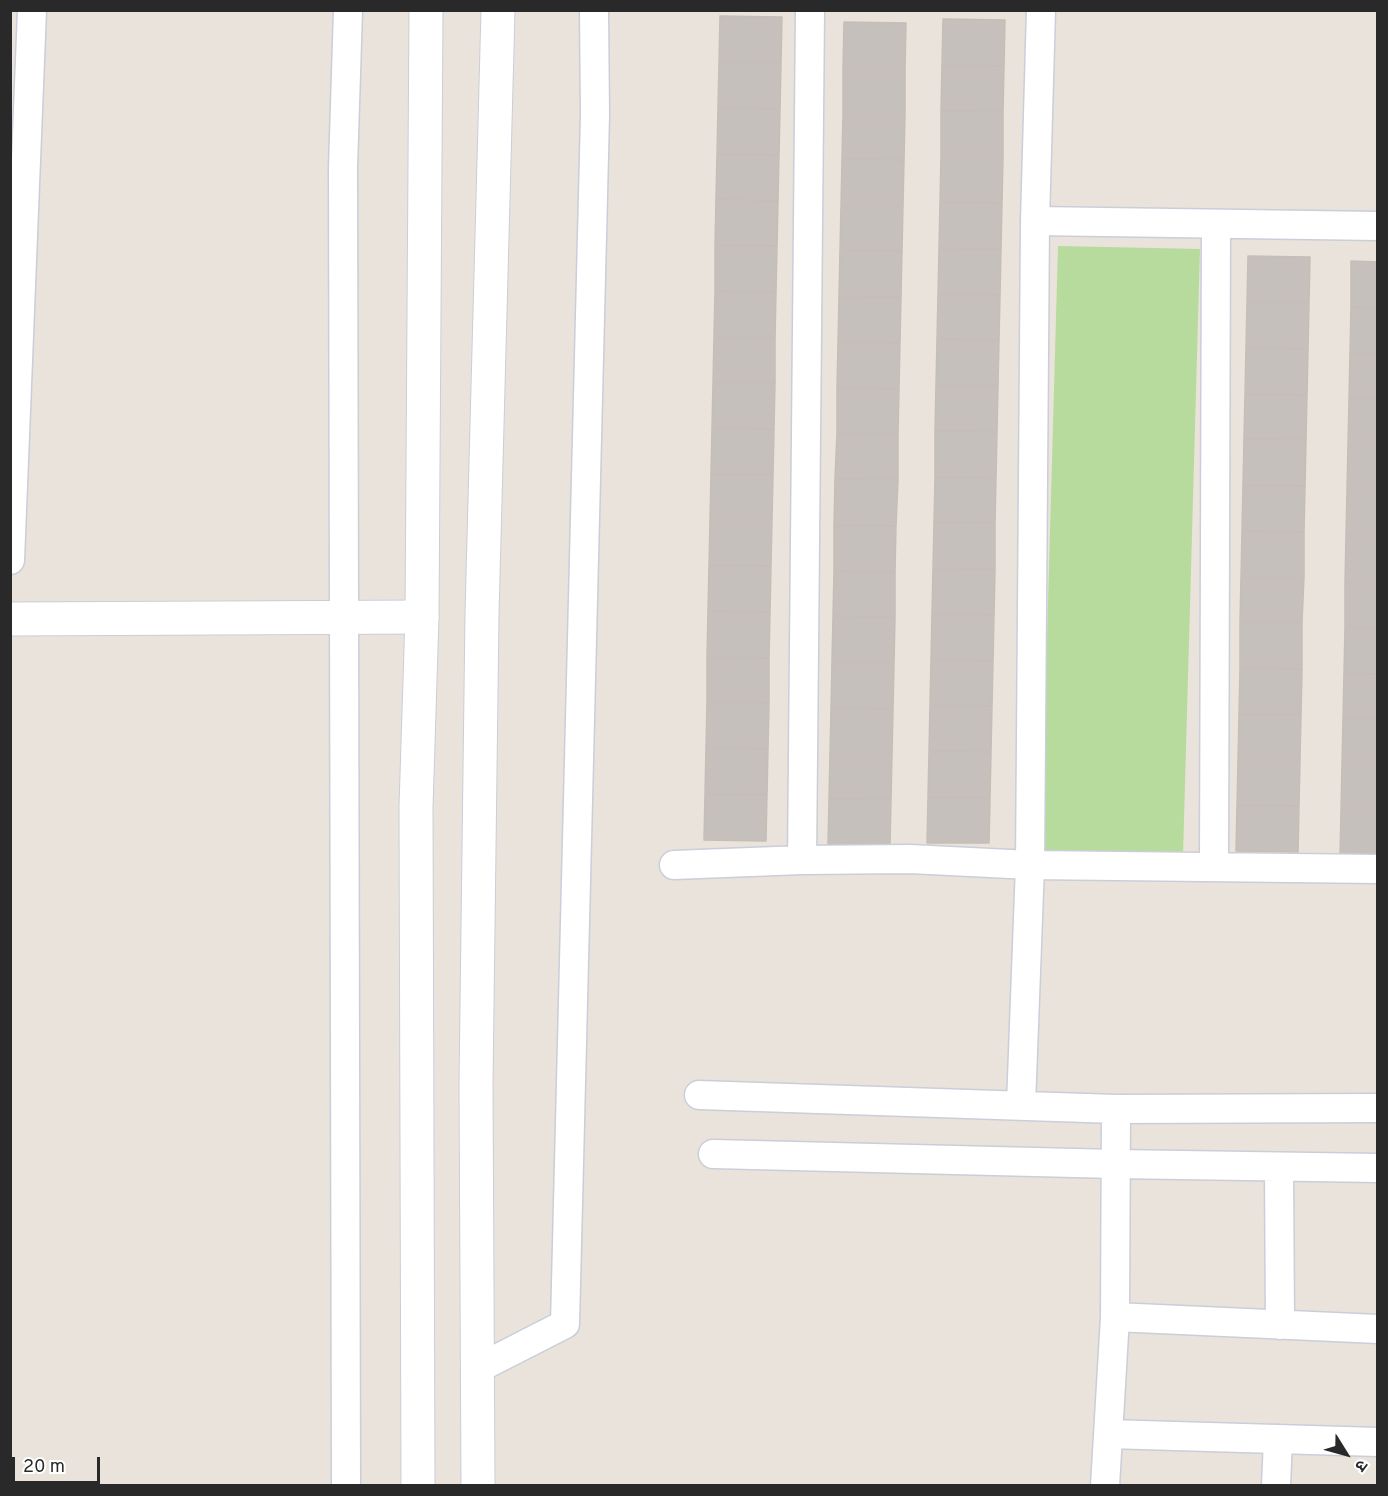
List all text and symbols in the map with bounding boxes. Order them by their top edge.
north arrow [1316,1424,1376,1484]
scale bar [15,1445,104,1483]
text: उ [1350,1455,1371,1475]
text: 20 m [23,1456,65,1479]

